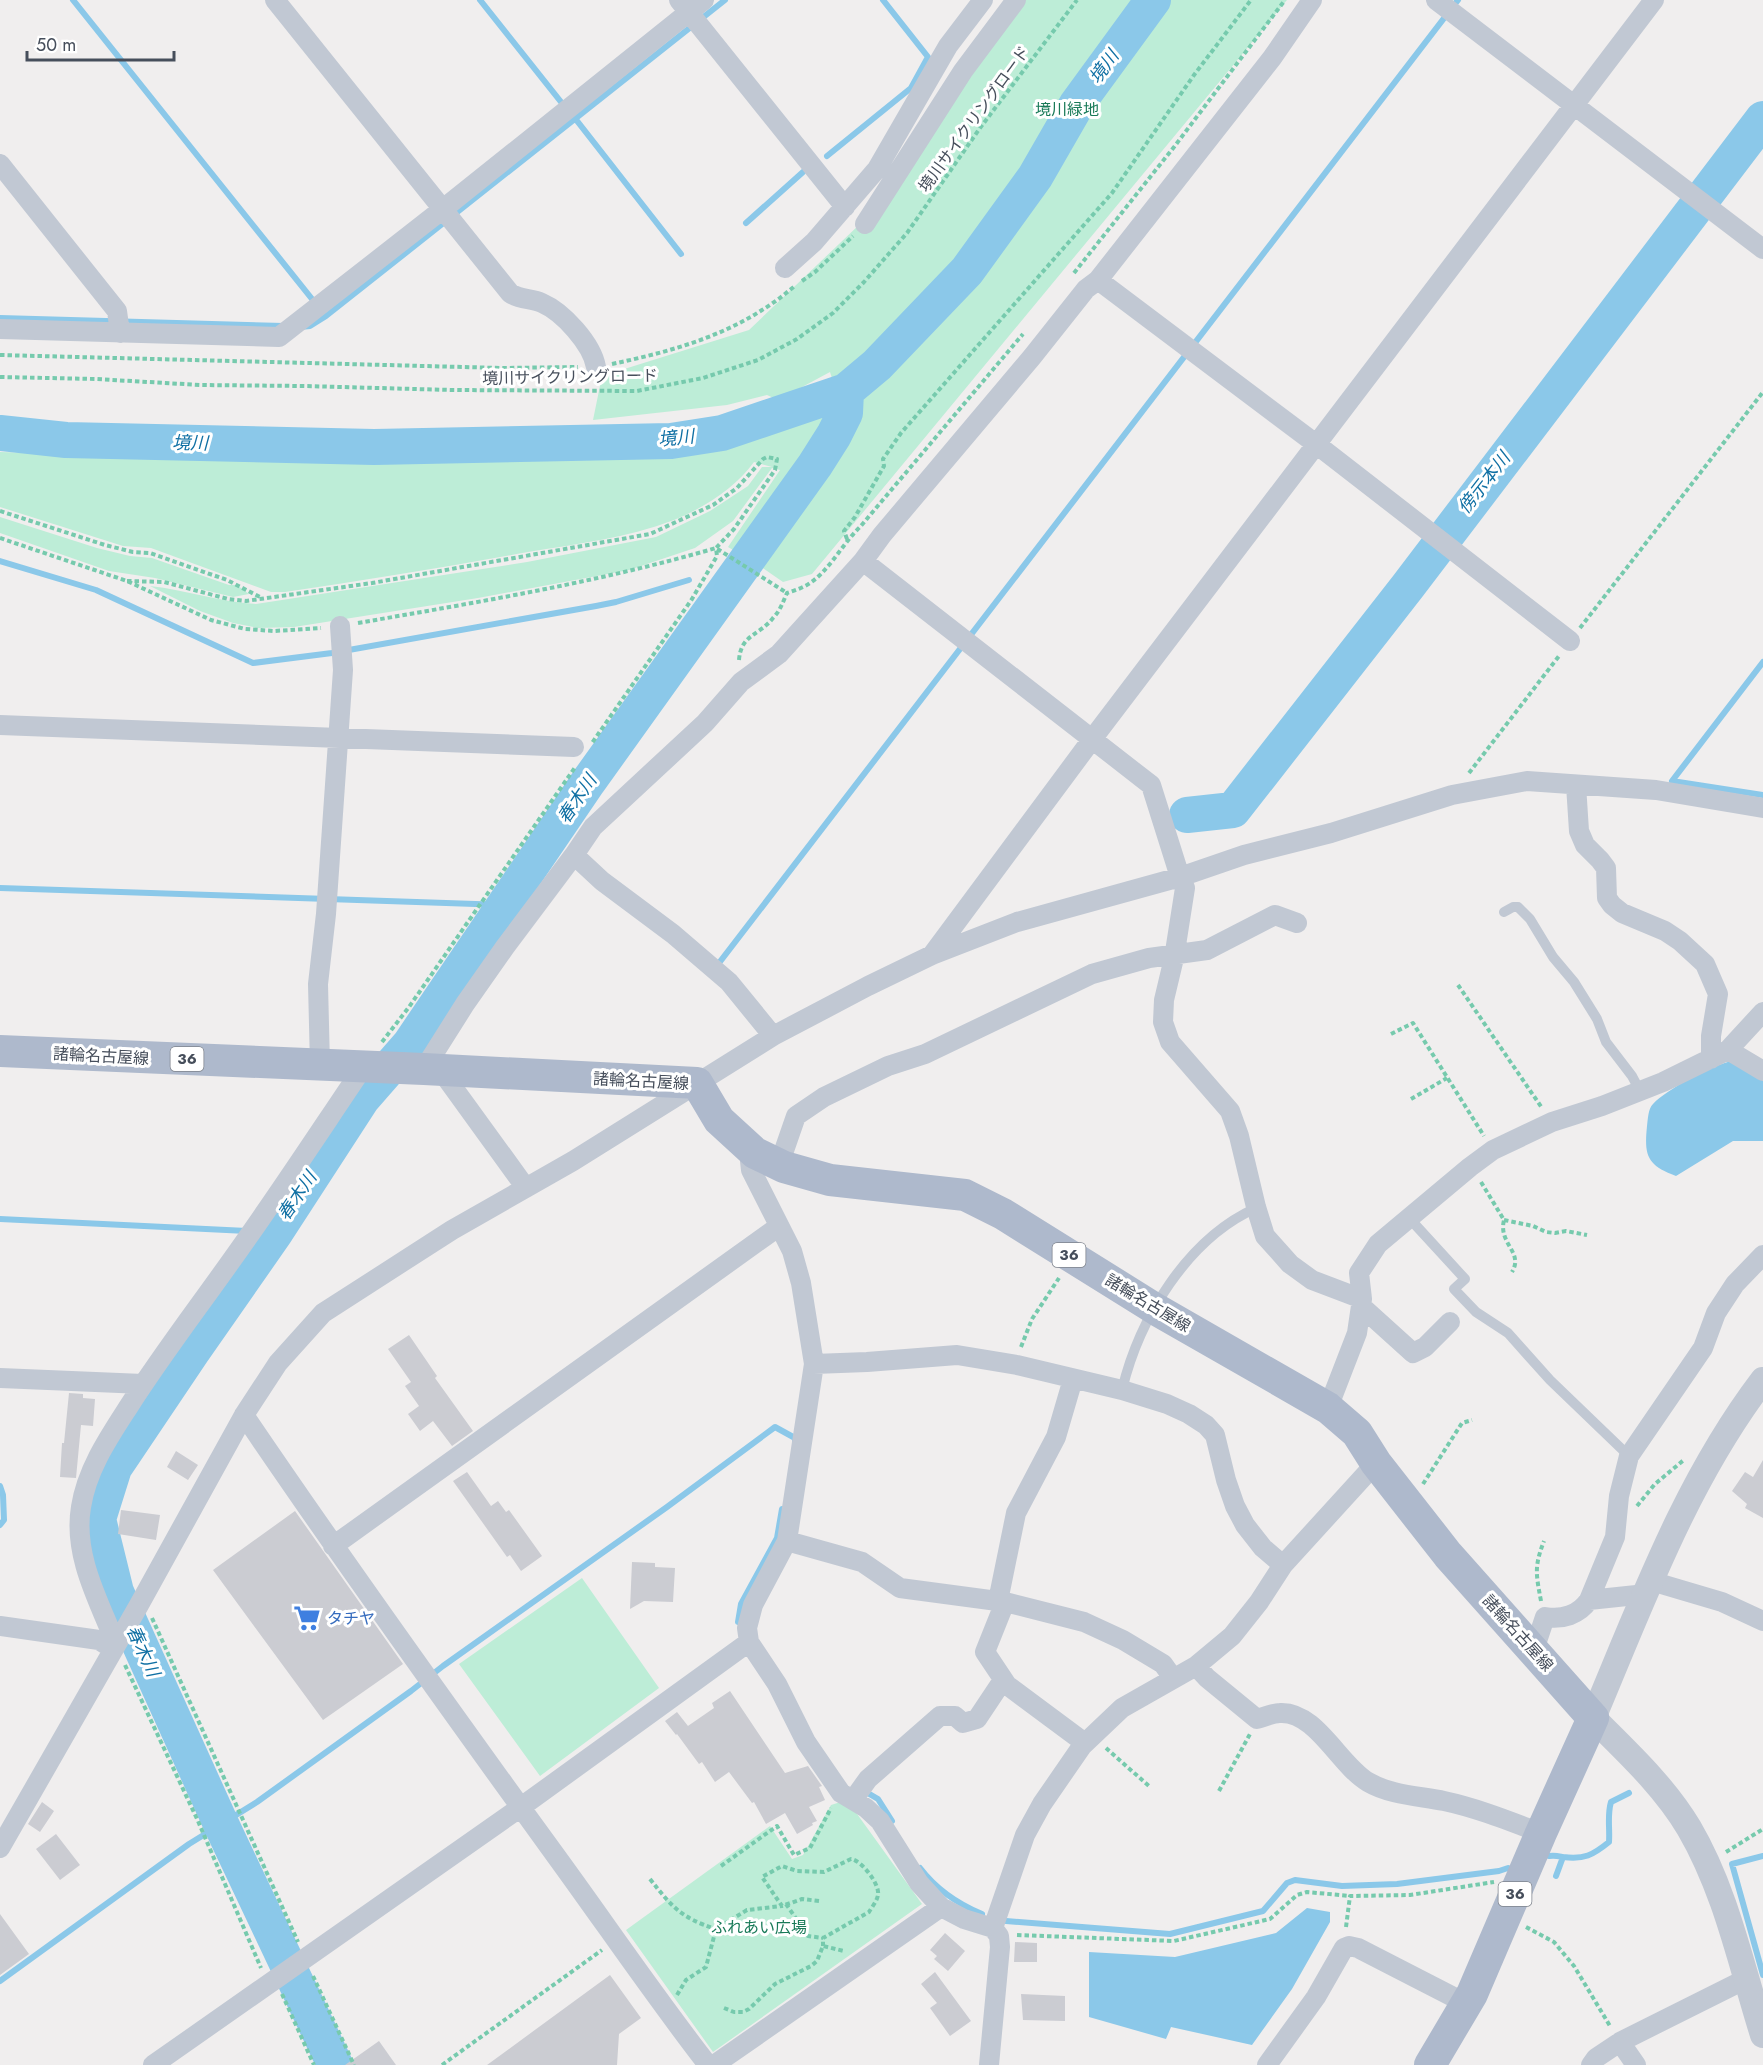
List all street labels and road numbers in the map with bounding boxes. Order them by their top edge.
street label: 境川サイクリングロード [913,41,1035,197]
street label: 境川サイクリングロード [482,364,658,390]
street label: 諸輪名古屋線 [52,1042,150,1070]
road number: 36 [170,1047,204,1071]
street label: 諸輪名古屋線 [592,1067,690,1095]
road number: 36 [1052,1243,1086,1267]
street label: 諸輪名古屋線 [1101,1268,1195,1338]
street label: 諸輪名古屋線 [1477,1590,1559,1676]
road number: 36 [1498,1882,1532,1906]

